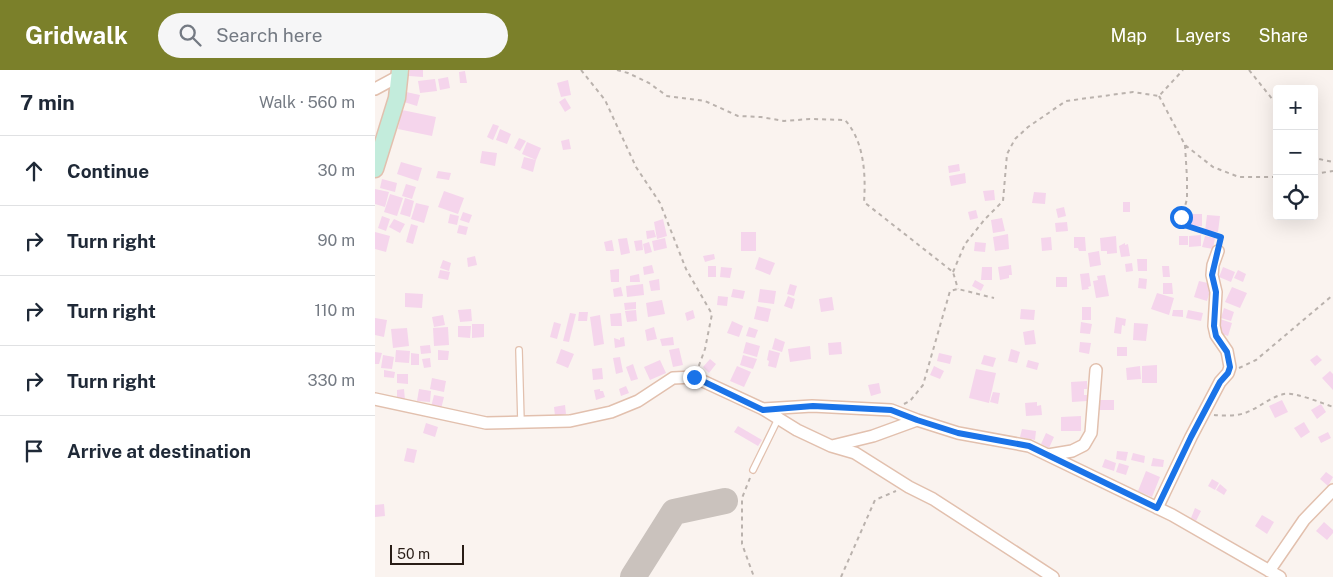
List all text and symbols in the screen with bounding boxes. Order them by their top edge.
search box [158,13,508,58]
text: Gridwalk [25,21,128,49]
icon: search [176,21,204,49]
text: Search here [216,24,323,46]
text: Map [1111,25,1147,46]
text: Layers [1175,25,1231,46]
text: Share [1259,25,1308,46]
map controls [1273,85,1318,220]
button: + [1273,85,1318,130]
text: 7 min [20,90,75,115]
text: Walk · 560 m [259,93,355,112]
button: − [1273,130,1318,175]
icon: ahead [20,157,48,185]
text: Continue [67,160,149,182]
text: 30 m [318,161,355,180]
button: locate [1273,175,1318,220]
route start [1170,206,1193,229]
icon: right [20,227,48,255]
text: Turn right [67,230,156,252]
text: 90 m [318,231,355,250]
icon: right [20,297,48,325]
text: Turn right [67,300,156,322]
text: 110 m [314,301,355,320]
route end [683,366,706,389]
icon: right [20,367,48,395]
text: Turn right [67,370,156,392]
text: 330 m [308,371,355,390]
icon: arrive [20,437,48,465]
text: Arrive at destination [67,440,251,462]
scale bar [390,542,464,565]
text: 50 m [397,546,430,562]

